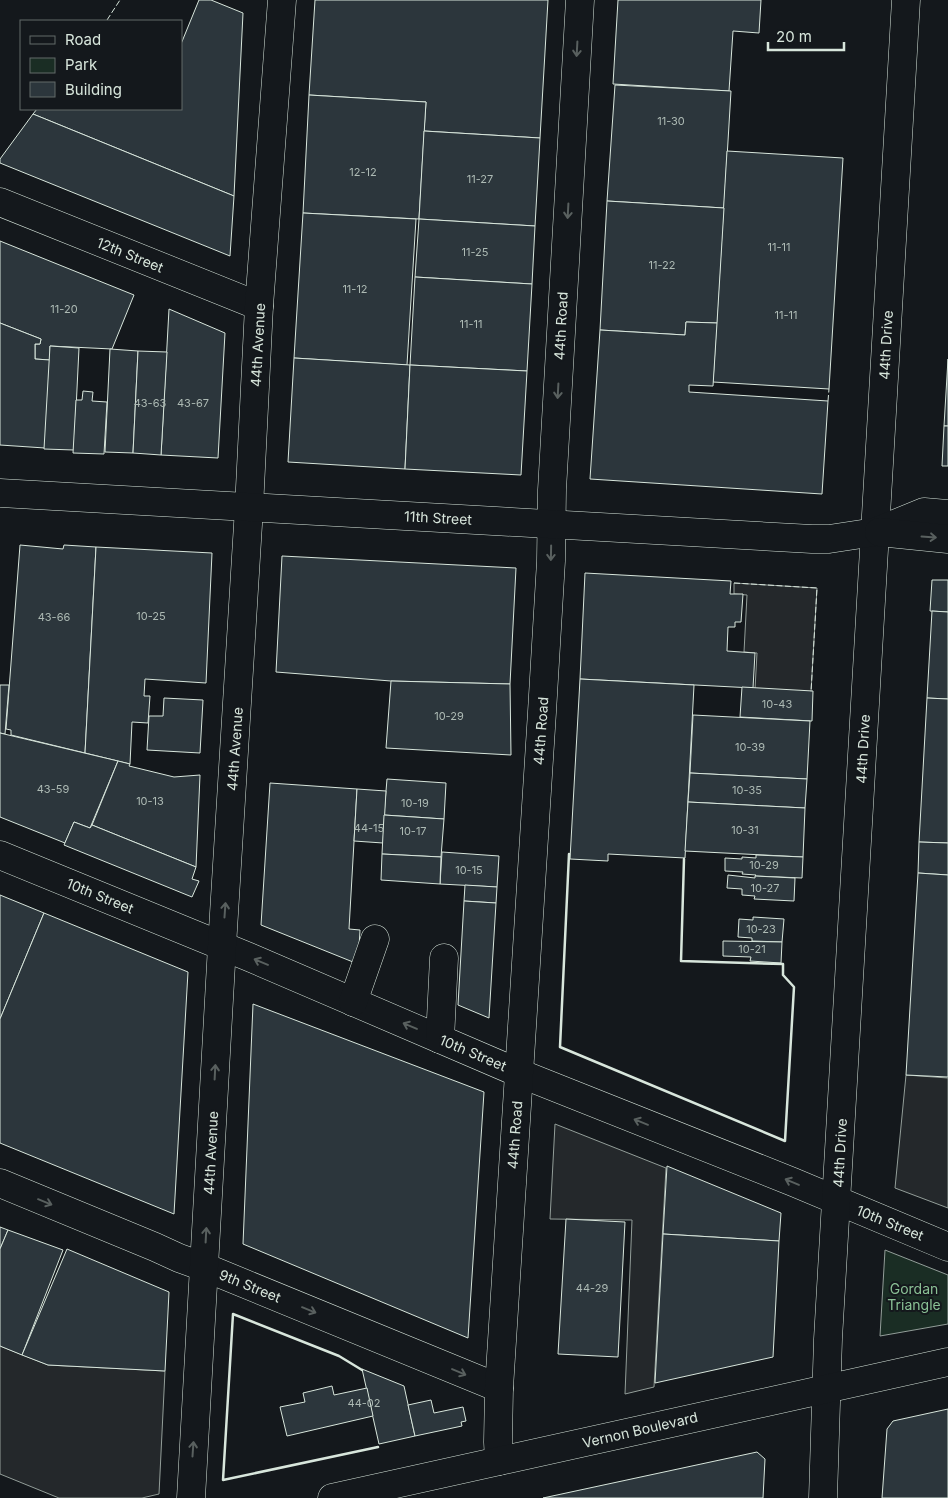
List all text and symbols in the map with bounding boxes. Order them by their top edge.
legend [20,20,182,110]
scale bar [768,20,844,52]
text: 20 m [776,27,812,46]
text: Road [65,30,101,49]
one-way arrow [573,40,582,56]
text: Park [65,55,98,74]
text: Building [65,80,122,99]
house number: 11-30 [657,114,685,128]
house number: 12-12 [349,165,377,179]
house number: 11-27 [467,172,493,186]
one-way arrow [563,203,572,219]
street label: 12th Street [94,233,166,276]
house number: 11-11 [768,240,790,254]
house number: 11-25 [461,245,489,259]
house number: 11-22 [648,258,676,272]
house number: 11-12 [342,282,368,296]
street label: 44th Road [550,291,571,361]
house number: 11-20 [50,302,78,316]
street label: 44th Avenue [247,303,268,387]
house number: 11-11 [775,308,797,322]
street label: 44th Drive [875,310,896,380]
house number: 11-11 [460,317,482,331]
one-way arrow [553,382,562,398]
house number: 43-63 [134,396,166,410]
house number: 43-67 [177,396,209,410]
street label: 11th Street [404,507,473,528]
one-way arrow [921,533,937,542]
one-way arrow [546,544,556,561]
house number: 10-25 [136,609,166,623]
house number: 43-66 [38,610,70,624]
street label: 44th Road [530,696,551,766]
house number: 10-43 [762,697,792,711]
street label: 44th Avenue [223,706,246,791]
house number: 10-29 [434,709,464,723]
street label: 44th Drive [852,714,873,784]
house number: 10-39 [735,740,765,754]
house number: 43-59 [37,782,69,796]
house number: 10-35 [732,783,762,797]
house number: 10-13 [136,794,164,808]
house number: 10-19 [401,796,429,810]
house number: 44-15 [354,821,385,835]
house number: 10-31 [731,823,759,837]
house number: 10-17 [399,824,427,838]
house number: 10-29 [749,858,779,872]
house number: 10-15 [455,863,483,877]
street label: 10th Street [64,874,137,917]
house number: 10-27 [750,881,780,895]
one-way arrow [220,903,229,919]
house number: 10-23 [746,922,776,936]
house number: 10-21 [738,942,766,956]
one-way arrow [254,957,269,967]
one-way arrow [403,1021,418,1031]
street label: 10th Street [437,1031,510,1074]
one-way arrow [211,1065,220,1081]
street label: 44th Road [504,1100,525,1170]
street label: 44th Avenue [200,1111,221,1195]
one-way arrow [634,1116,649,1126]
street label: 44th Drive [829,1118,850,1188]
one-way arrow [785,1177,800,1186]
one-way arrow [37,1197,52,1207]
street label: 10th Street [854,1201,927,1244]
one-way arrow [202,1227,211,1243]
street label: 9th Street [217,1265,284,1306]
park label: Gordan Triangle [887,1280,941,1313]
house number: 44-29 [576,1281,608,1295]
one-way arrow [301,1306,316,1315]
one-way arrow [451,1367,466,1377]
house number: 44-02 [348,1396,380,1410]
street label: Vernon Boulevard [581,1408,699,1451]
one-way arrow [189,1442,198,1458]

